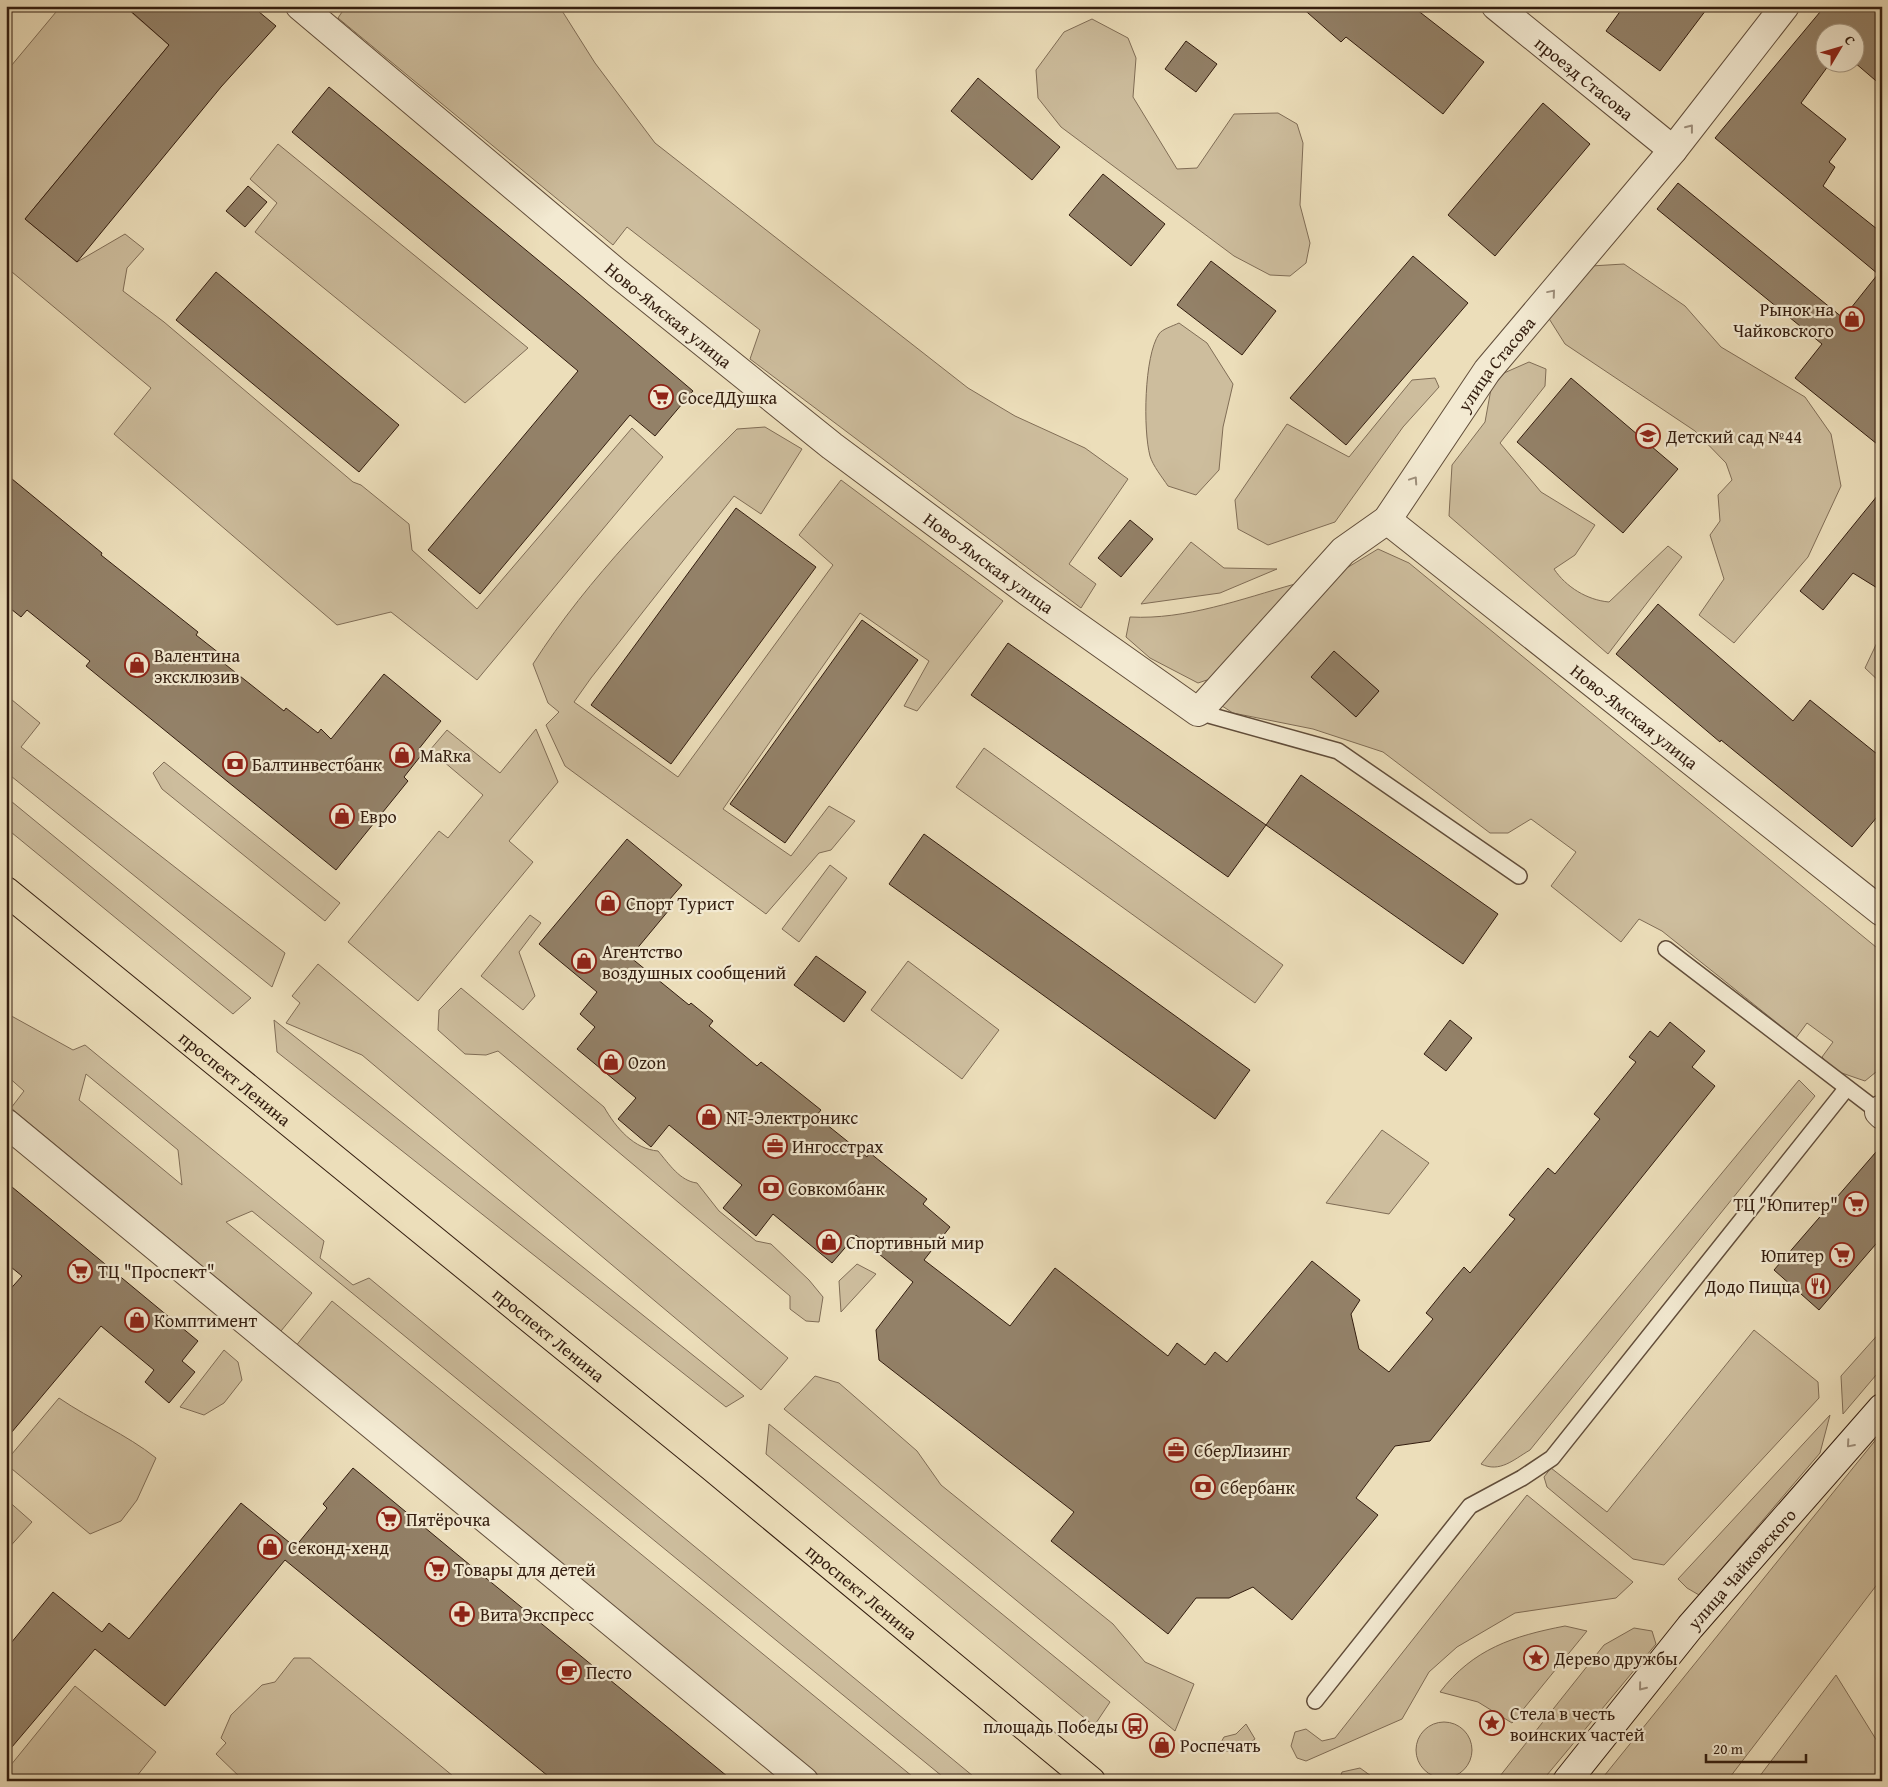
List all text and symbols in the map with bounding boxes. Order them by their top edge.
north arrow [1816,22,1866,72]
street label: проезд Стасова [1529,29,1640,127]
text: С [1840,31,1861,49]
one-way arrow [1684,125,1692,134]
street label: Ново-Ямская улица [599,255,739,375]
one-way arrow [1546,290,1555,299]
place label: Рынок на Чайковского [1733,296,1834,344]
shop icon: Рынок на Чайковского [1839,306,1865,332]
street label: улица Стасова [1450,310,1542,418]
supermarket icon: СосеДДушка [648,384,674,410]
place label: СосеДДушка [678,384,778,411]
school or university icon: Детский сад №44 [1635,423,1661,449]
place label: Детский сад №44 [1665,423,1802,450]
one-way arrow [1408,476,1417,485]
street label: Ново-Ямская улица [918,505,1060,620]
place label: Валентина эксклюзив [154,642,240,690]
shop icon: Валентина эксклюзив [124,652,150,678]
street label: Ново-Ямская улица [1565,657,1705,776]
shop icon: МаRка [389,742,415,768]
place label: МаRка [420,742,471,769]
bank icon: Балтинвестбанк [222,751,248,777]
place label: Балтинвестбанк [252,751,383,778]
shop icon: Евро [329,803,355,829]
place label: Евро [360,803,397,830]
shop icon: Спорт Турист [595,890,621,916]
place label: Спорт Турист [626,890,734,917]
place label: Агентство воздушных сообщений [602,938,787,986]
shop icon: Агентство воздушных сообщений [571,948,597,974]
street label: проспект Ленина [173,1024,298,1132]
shop icon: Ozon [598,1049,624,1075]
place label: Ozon [628,1049,666,1076]
shop icon: NT-Электроникс [696,1104,722,1130]
place label: NT-Электроникс [726,1104,858,1131]
office icon: Ингосстрах [762,1133,788,1159]
place label: Ингосстрах [792,1133,884,1160]
bank icon: Совкомбанк [758,1175,784,1201]
place label: Совкомбанк [788,1175,885,1202]
place label: ТЦ "Юпитер" [1733,1191,1838,1218]
supermarket icon: ТЦ "Юпитер" [1843,1191,1869,1217]
shop icon: Спортивный мир [816,1229,842,1255]
place label: Спортивный мир [846,1229,984,1256]
place label: Юпитер [1761,1242,1824,1269]
supermarket icon: Юпитер [1829,1242,1855,1268]
supermarket icon: ТЦ "Проспект" [67,1258,93,1284]
place label: ТЦ "Проспект" [98,1258,215,1285]
place label: Додо Пицца [1704,1273,1800,1300]
restaurant icon: Додо Пицца [1805,1273,1831,1299]
street label: проспект Ленина [487,1280,611,1388]
shop icon: Комптимент [124,1307,150,1333]
place label: Комптимент [154,1307,257,1334]
office icon: СберЛизинг [1163,1437,1189,1463]
place label: СберЛизинг [1194,1437,1290,1464]
one-way arrow [1846,1439,1855,1448]
bank icon: Сбербанк [1190,1474,1216,1500]
place label: Сбербанк [1220,1474,1295,1501]
street label: улица Чайковского [1680,1502,1802,1636]
supermarket icon: Пятёрочка [376,1506,402,1532]
place label: Пятёрочка [406,1506,491,1533]
shop icon: Секонд-хенд [257,1534,283,1560]
place label: Секонд-хенд [288,1534,389,1561]
street label: проспект Ленина [800,1537,924,1646]
supermarket icon: Товары для детей [424,1556,450,1582]
place label: Товары для детей [454,1556,596,1583]
pharmacy icon: Вита Экспресс [449,1601,475,1627]
place label: Вита Экспресс [480,1601,594,1628]
place icon: Дерево дружбы [1523,1645,1549,1671]
place label: Дерево дружбы [1553,1645,1678,1672]
cafe icon: Песто [556,1659,582,1685]
place label: Песто [586,1659,632,1686]
one-way arrow [1638,1682,1647,1691]
place label: Стела в честь воинских частей [1510,1700,1645,1748]
place icon: Стела в честь воинских частей [1479,1710,1505,1736]
place label: площадь Победы [983,1713,1118,1740]
bus stop icon: площадь Победы [1122,1713,1148,1739]
shop icon: Роспечать [1149,1732,1175,1758]
place label: Роспечать [1180,1732,1261,1759]
scale bar [1706,1732,1806,1764]
text: 20 m [1713,1738,1744,1759]

